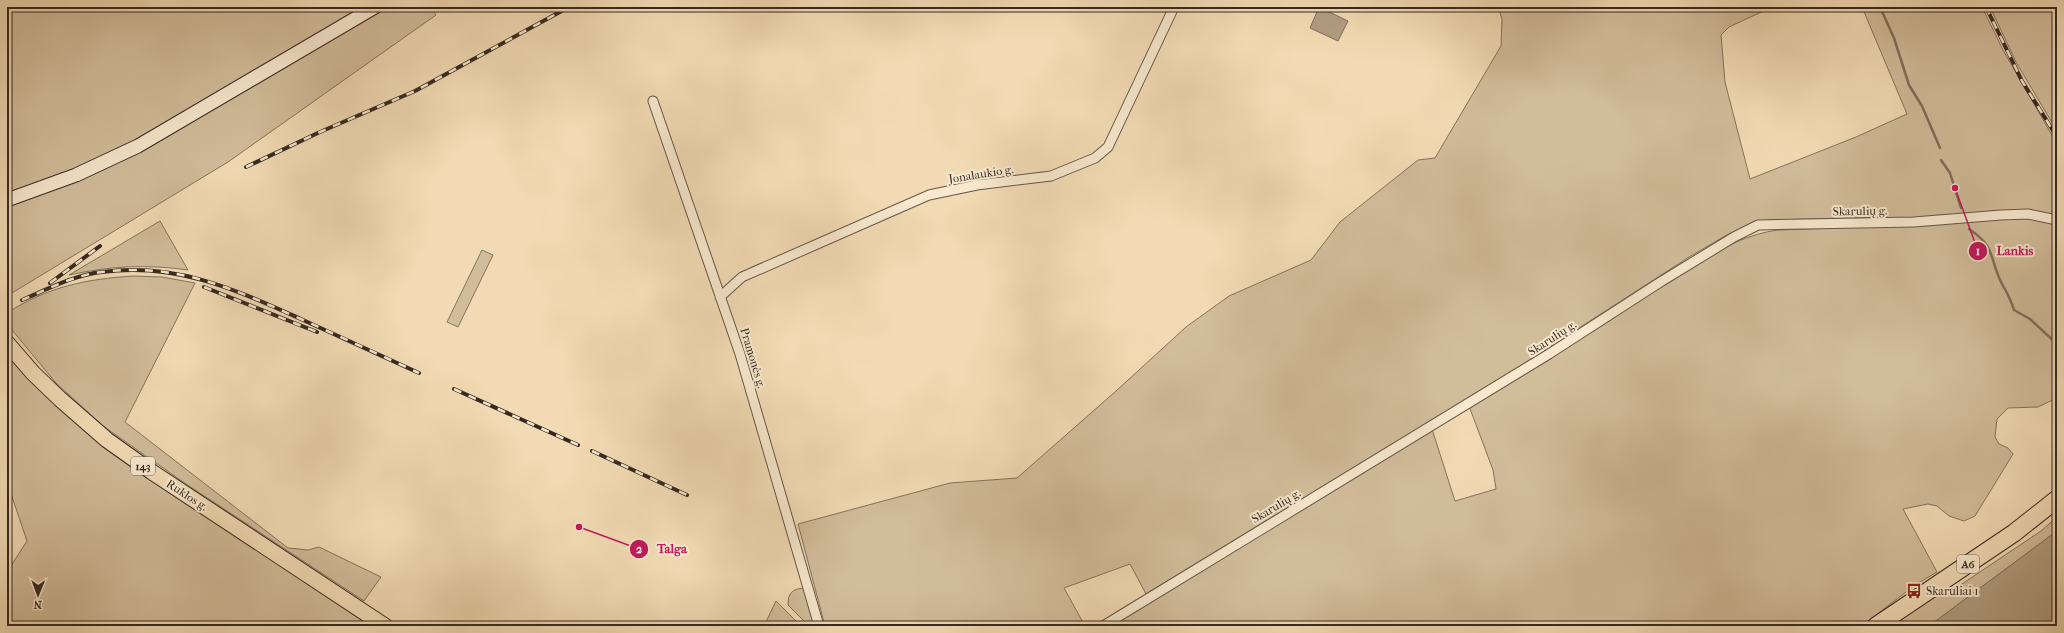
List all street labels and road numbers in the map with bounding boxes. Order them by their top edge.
street label: Jonalaukio g. [947,162,1014,186]
street label: Skarulių g. [1833,204,1887,218]
street label: Skarulių g. [1525,317,1579,359]
street label: Pramonės g. [737,326,769,390]
road number: 143 [131,457,155,475]
street label: Ruklos g. [164,476,210,514]
street label: Skarulių g. [1249,486,1303,526]
road number: A6 [1957,555,1979,573]

